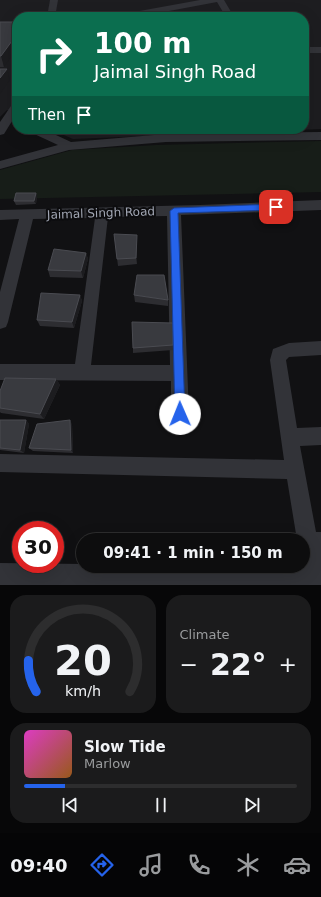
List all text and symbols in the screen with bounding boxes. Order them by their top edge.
text: 100 m [94,27,191,60]
icon: right [28,28,80,80]
text: Jaimal Singh Road [94,61,256,82]
icon: arrive [73,104,95,126]
text: Then [28,106,65,124]
pin [259,190,293,224]
icon: arrive [265,196,287,218]
street label: Jaimal Singh Road [46,204,155,222]
position arrow [159,393,201,435]
speed limit sign: 30 [12,521,64,573]
text: 09:41 · 1 min · 150 m [103,544,283,562]
text: Climate [180,627,230,642]
text: 20 [54,636,112,685]
text: 22° [210,647,267,682]
text: − [180,652,198,677]
text: + [279,652,297,677]
text: km/h [65,683,101,699]
text: Slow Tide [84,738,166,756]
text: Marlow [84,756,131,771]
icon: previous [59,794,81,816]
icon: pause [150,794,172,816]
icon: next [241,794,263,816]
icon: directions [88,851,116,879]
icon: music [137,851,165,879]
icon: phone [185,851,213,879]
icon: climate [234,851,262,879]
icon: car [283,851,311,879]
text: 09:40 [10,855,68,876]

